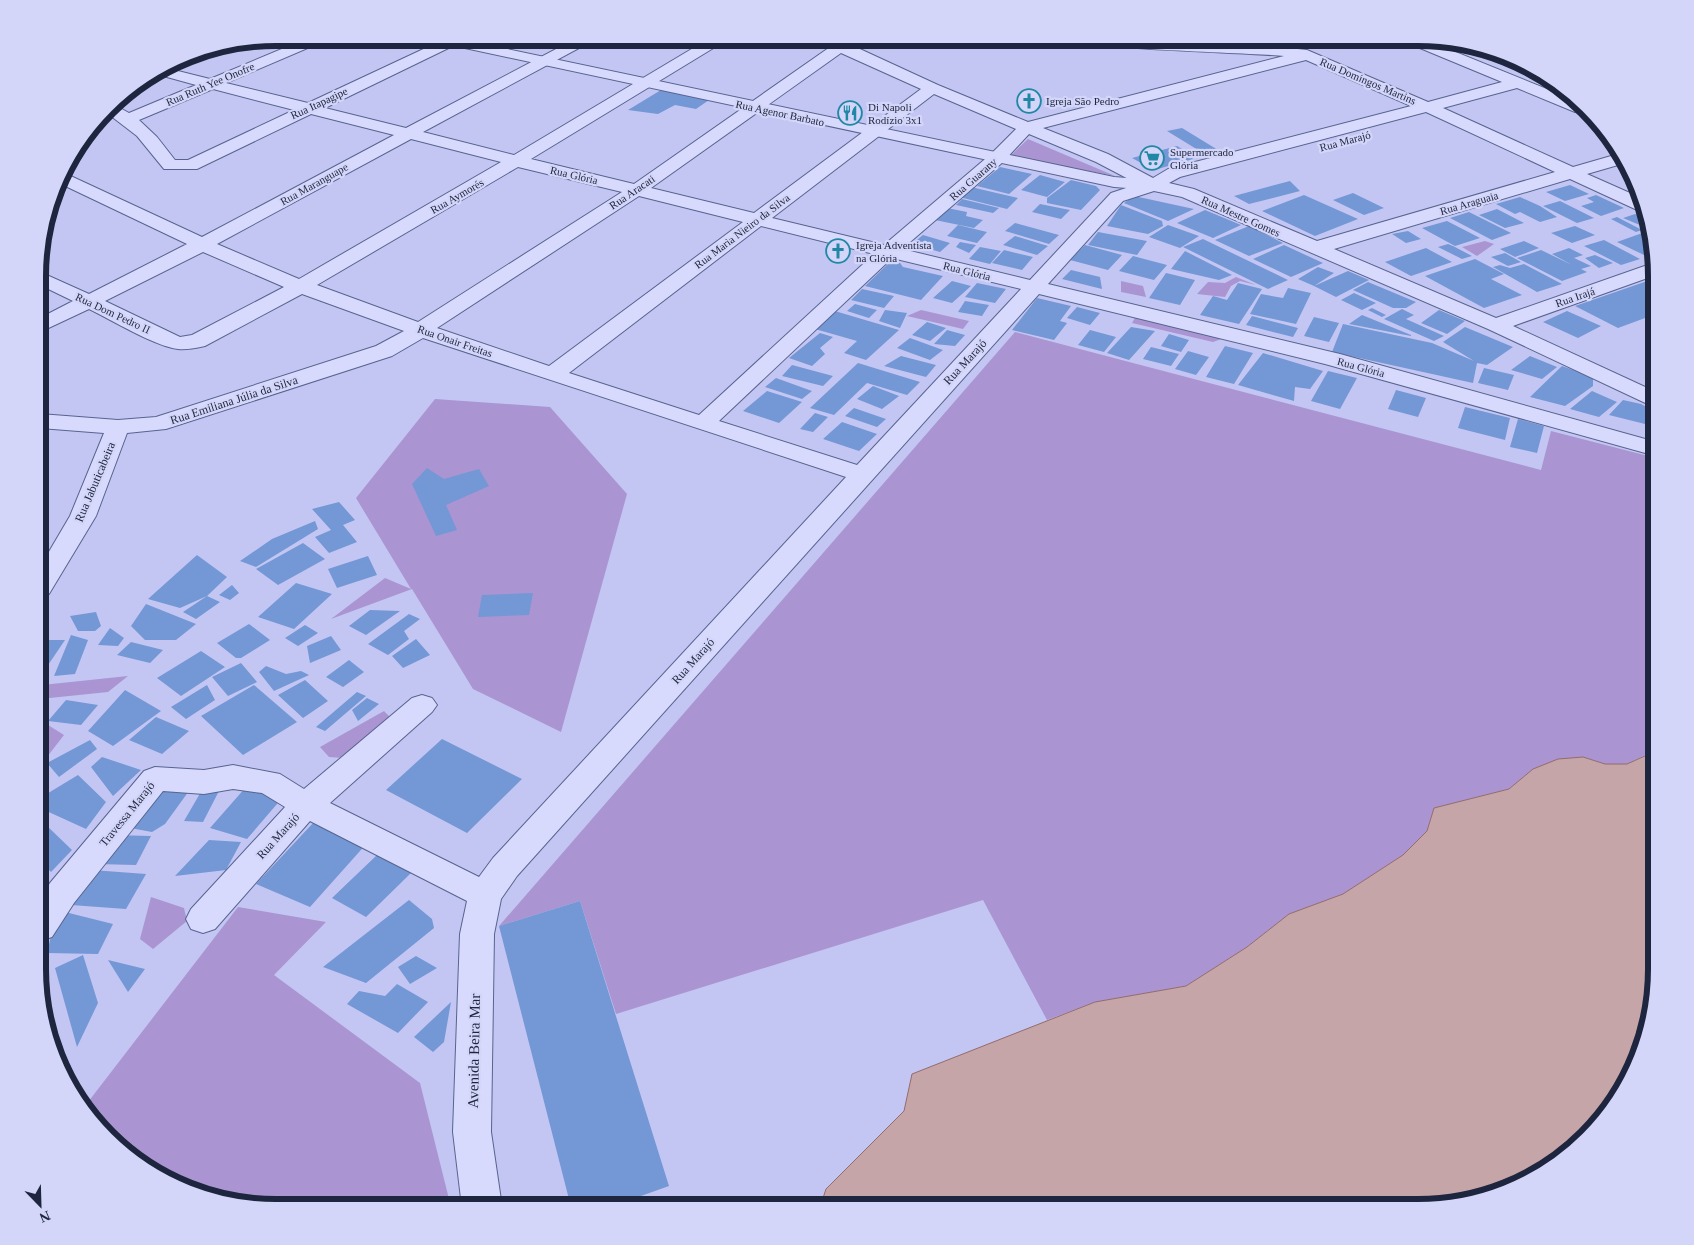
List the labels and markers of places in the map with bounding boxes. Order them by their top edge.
church icon: Igreja São Pedro [1016,88,1042,114]
place label: Igreja São Pedro [1046,95,1120,107]
restaurant icon: Di Napoli Rodízio 3x1 [837,100,863,126]
place label: Di Napoli Rodízio 3x1 [868,101,922,126]
supermarket icon: Supermercado Glória [1139,145,1165,171]
place label: Supermercado Glória [1170,146,1234,171]
church icon: Igreja Adventista na Glória [825,238,851,264]
place label: Igreja Adventista na Glória [856,239,932,264]

